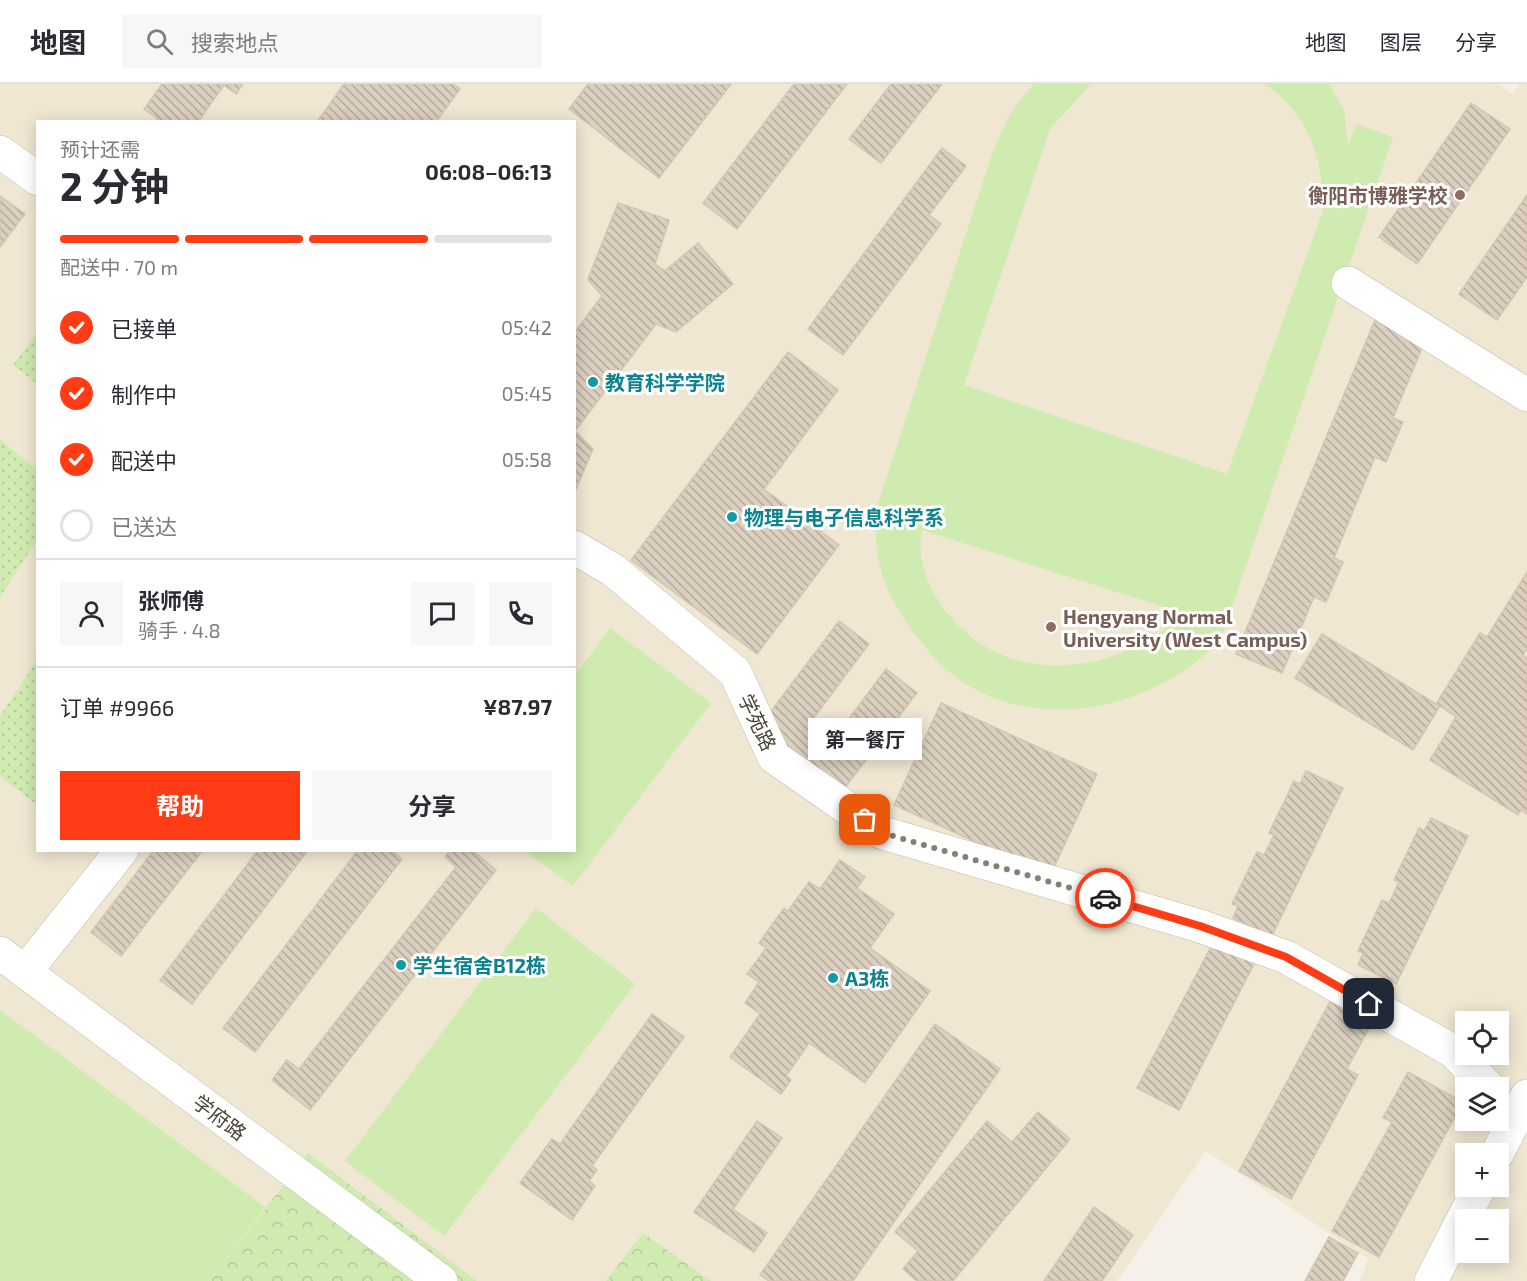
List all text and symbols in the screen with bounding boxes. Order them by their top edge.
search box [122,14,542,68]
text: 地图 [30,25,86,59]
icon: search [143,25,176,58]
text: 搜索地点 [191,29,279,55]
text: 地图 [1305,29,1347,54]
text: 图层 [1380,29,1422,54]
text: 分享 [1455,29,1497,54]
text: 预计还需 [60,137,140,161]
text: 06:08–06:13 [425,158,552,184]
text: 2 分钟 [60,162,169,209]
place label: 衡阳市博雅学校 [1308,183,1448,207]
marker: 衡阳市博雅学校 [1453,188,1467,202]
text: 配送中 · 70 m [60,255,178,279]
icon: check [60,311,93,344]
text: 已接单 [111,315,177,341]
text: 05:42 [501,315,552,339]
place label: 教育科学学院 [605,370,725,394]
marker: 教育科学学院 [586,375,600,389]
icon: check [60,377,93,410]
text: 制作中 [111,381,177,407]
text: 05:45 [501,381,552,405]
icon: check [60,443,93,476]
text: 配送中 [111,447,177,473]
text: 05:58 [502,447,552,471]
place label: 物理与电子信息科学系 [744,505,944,529]
marker: 物理与电子信息科学系 [725,510,739,524]
text: 已送达 [111,513,177,539]
button: person [60,582,123,645]
button: chat [411,582,474,645]
button: phone [489,582,552,645]
text: 张师傅 [138,587,204,613]
place label: Hengyang Normal University (West Campus) [1063,604,1307,652]
text: 骑手 · 4.8 [138,618,221,642]
marker: Hengyang Normal University (West Campus) [1044,620,1058,634]
street label: 学苑路 [734,690,782,754]
text: ¥87.97 [483,693,552,719]
text: 订单 #9966 [60,694,174,720]
callout: 第一餐厅 [808,718,922,760]
text: 第一餐厅 [825,727,905,751]
button: 帮助 [60,771,300,840]
button: 分享 [312,771,552,840]
pin [839,794,890,845]
icon: bag [848,803,881,836]
courier [1075,868,1135,928]
icon: car [1089,882,1122,915]
place label: 学生宿舍B12栋 [413,953,546,977]
marker: 学生宿舍B12栋 [394,958,408,972]
place label: A3栋 [845,966,889,990]
marker: A3栋 [826,971,840,985]
pin [1343,978,1394,1029]
icon: home [1352,987,1385,1020]
map controls [1455,1011,1509,1263]
button: locate [1455,1011,1509,1065]
button: layers [1455,1077,1509,1131]
street label: 学府路 [189,1089,251,1145]
button: + [1455,1143,1509,1197]
button: − [1455,1209,1509,1263]

